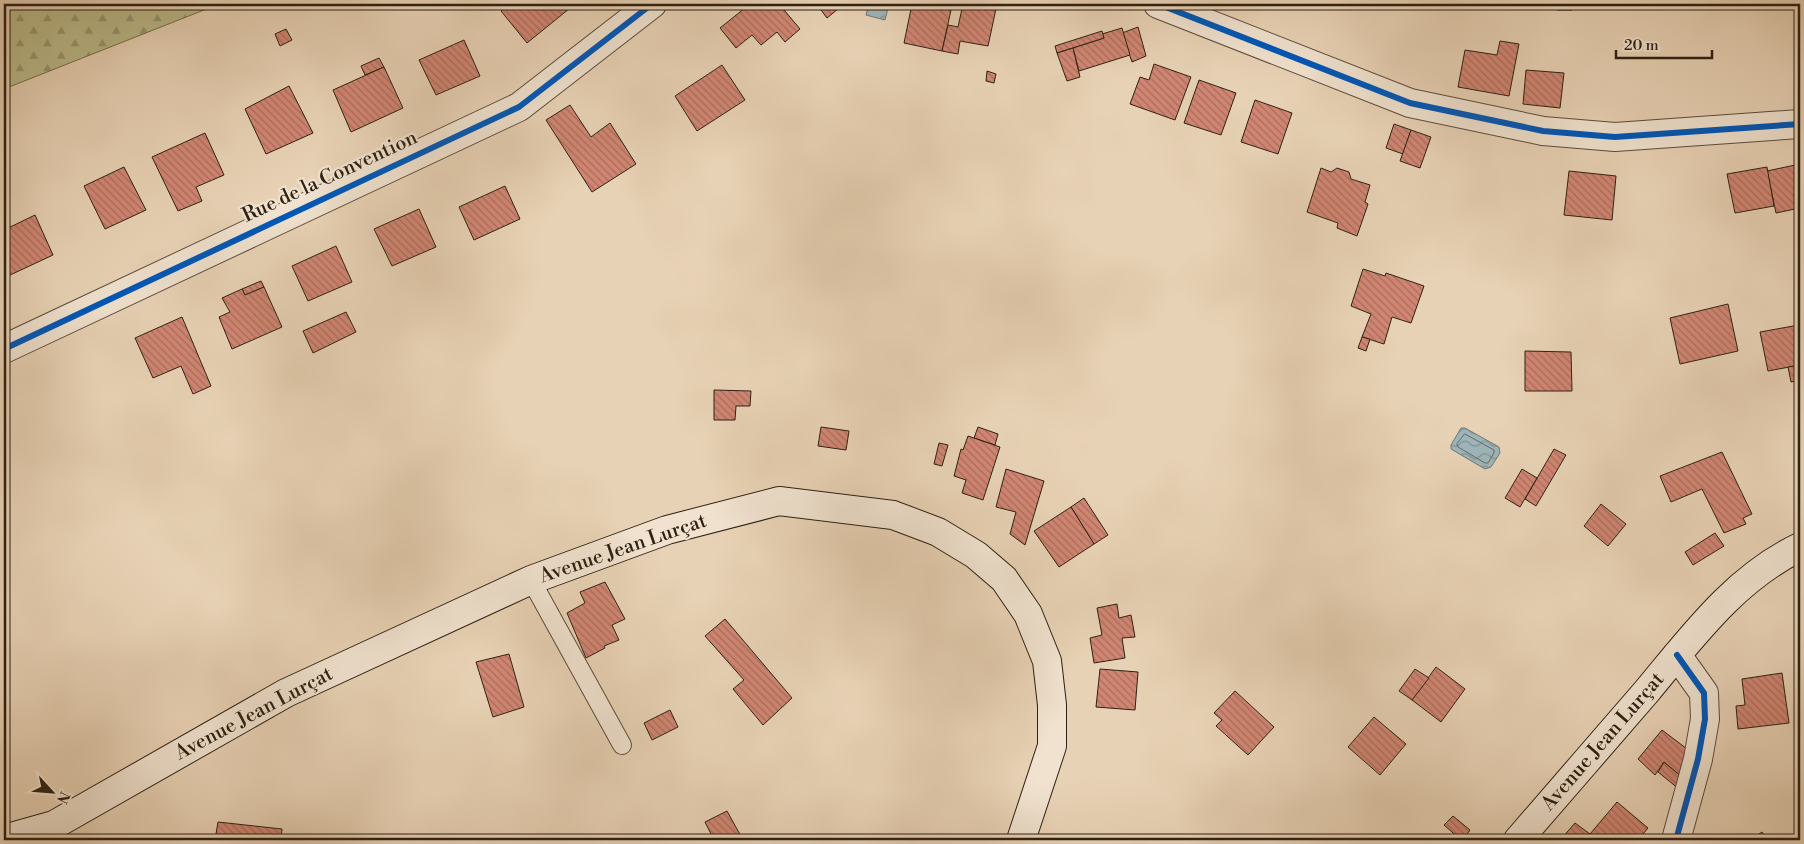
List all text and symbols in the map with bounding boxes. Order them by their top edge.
scale bar [1616,28,1713,60]
text: 20 m [1624,36,1659,55]
street label: Rue de la Convention [238,125,422,229]
street label: Avenue Jean Lurçat [535,509,710,590]
street label: Avenue Jean Lurçat [170,662,337,767]
street label: Avenue Jean Lurçat [1535,668,1670,817]
north arrow [28,766,78,816]
text: N [52,788,73,806]

